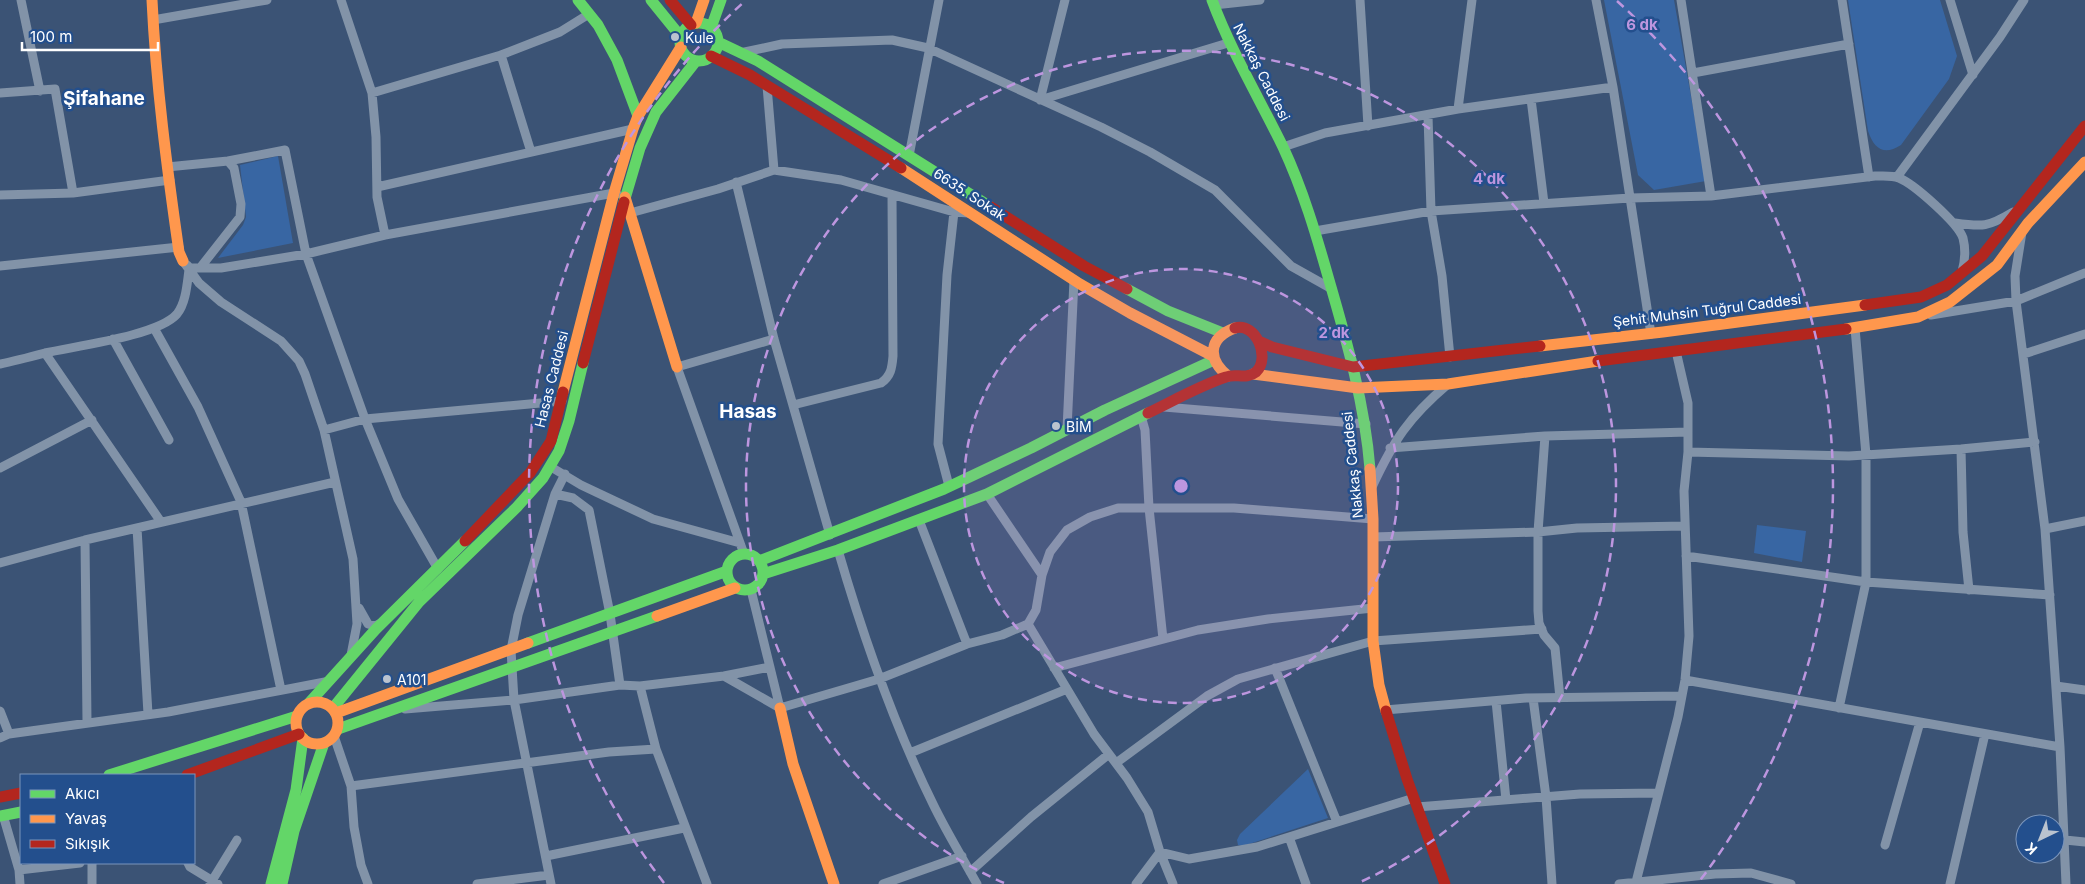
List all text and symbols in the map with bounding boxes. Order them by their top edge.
text: 6 dk [1626,15,1658,34]
scale bar [22,20,159,52]
street label: Nakkaş Caddesi [1230,20,1294,124]
text: 100 m [30,27,72,46]
place label: Kule [685,29,714,46]
marker: Kule [669,31,681,43]
district label: Şifahane [63,87,145,110]
street label: 6635. Sokak [931,164,1010,224]
text: 4 dk [1473,169,1505,188]
street label: Şehit Muhsin Tuğrul Caddesi [1612,290,1802,330]
text: 2 dk [1318,323,1350,342]
street label: Hasas Caddesi [531,329,571,429]
district label: Hasas [719,400,777,423]
street label: Nakkaş Caddesi [1338,411,1366,519]
place label: BİM [1066,418,1092,435]
marker: BİM [1050,420,1062,432]
centre of rings [1172,477,1190,495]
place label: A101 [397,671,426,688]
marker: A101 [381,673,393,685]
legend [20,774,195,864]
text: Akıcı [65,784,99,803]
text: Yavaş [65,809,107,828]
north arrow [2015,814,2065,864]
text: Sıkışık [65,834,111,853]
text: K [2021,839,2040,859]

